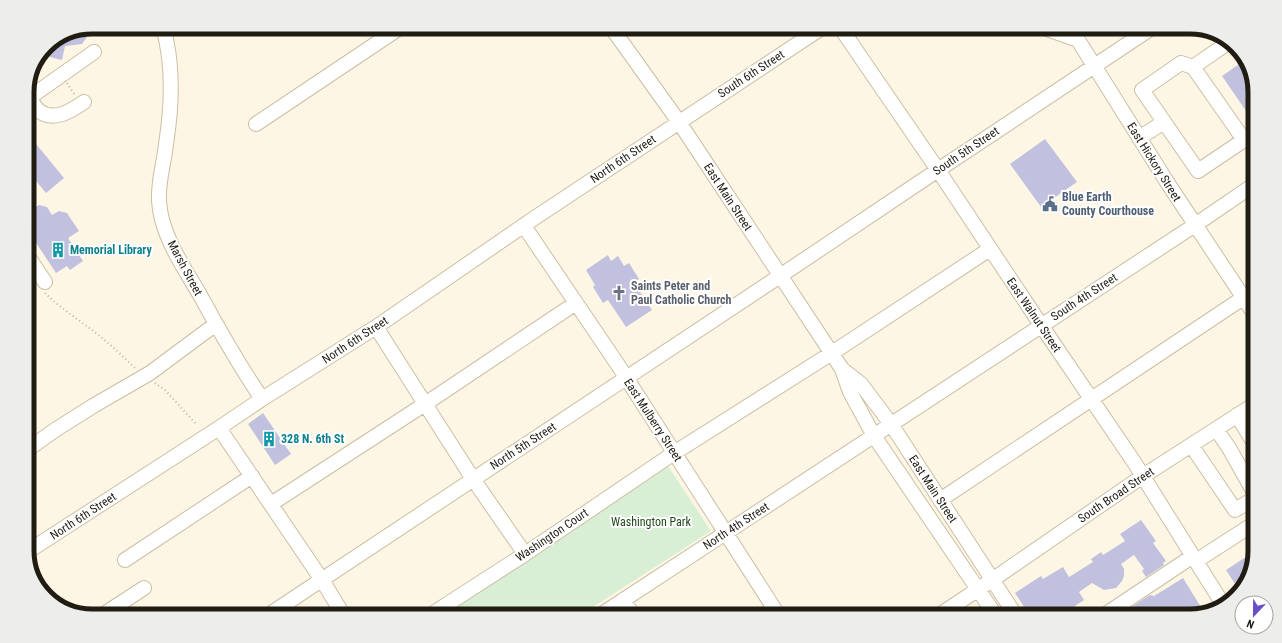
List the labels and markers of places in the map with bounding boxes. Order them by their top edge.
place label: Blue Earth County Courthouse [1062,190,1154,218]
public building icon: Blue Earth County Courthouse [1041,195,1059,213]
building icon: Memorial Library [49,241,67,259]
place label: Memorial Library [70,243,152,257]
place label: Saints Peter and Paul Catholic Church [631,279,732,307]
church icon: Saints Peter and Paul Catholic Church [610,284,628,302]
building icon: 328 N. 6th St [260,430,278,448]
place label: 328 N. 6th St [281,432,344,446]

